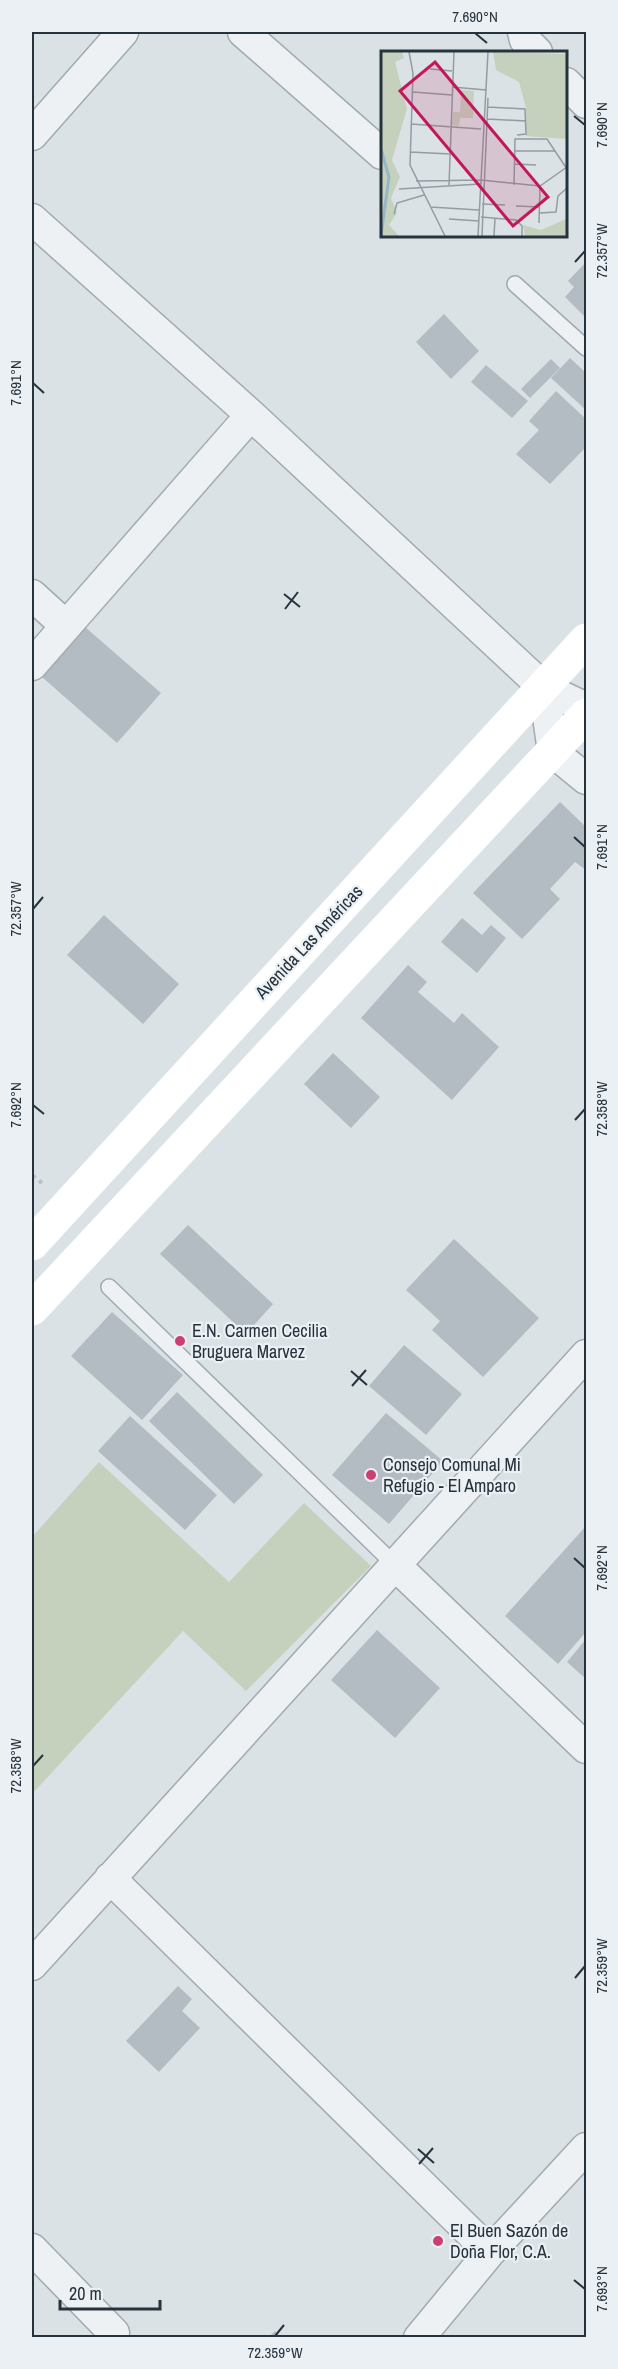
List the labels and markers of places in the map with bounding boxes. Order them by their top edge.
place label: E.N. Carmen Cecilia Bruguera Marvez [192,1318,327,1364]
marker: E.N. Carmen Cecilia Bruguera Marvez [173,1334,187,1348]
place label: Consejo Comunal Mi Refugio - El Amparo [383,1452,521,1498]
marker: Consejo Comunal Mi Refugio - El Amparo [364,1468,378,1482]
place label: El Buen Sazón de Doña Flor, C.A. [450,2218,568,2264]
marker: El Buen Sazón de Doña Flor, C.A. [431,2234,445,2248]

